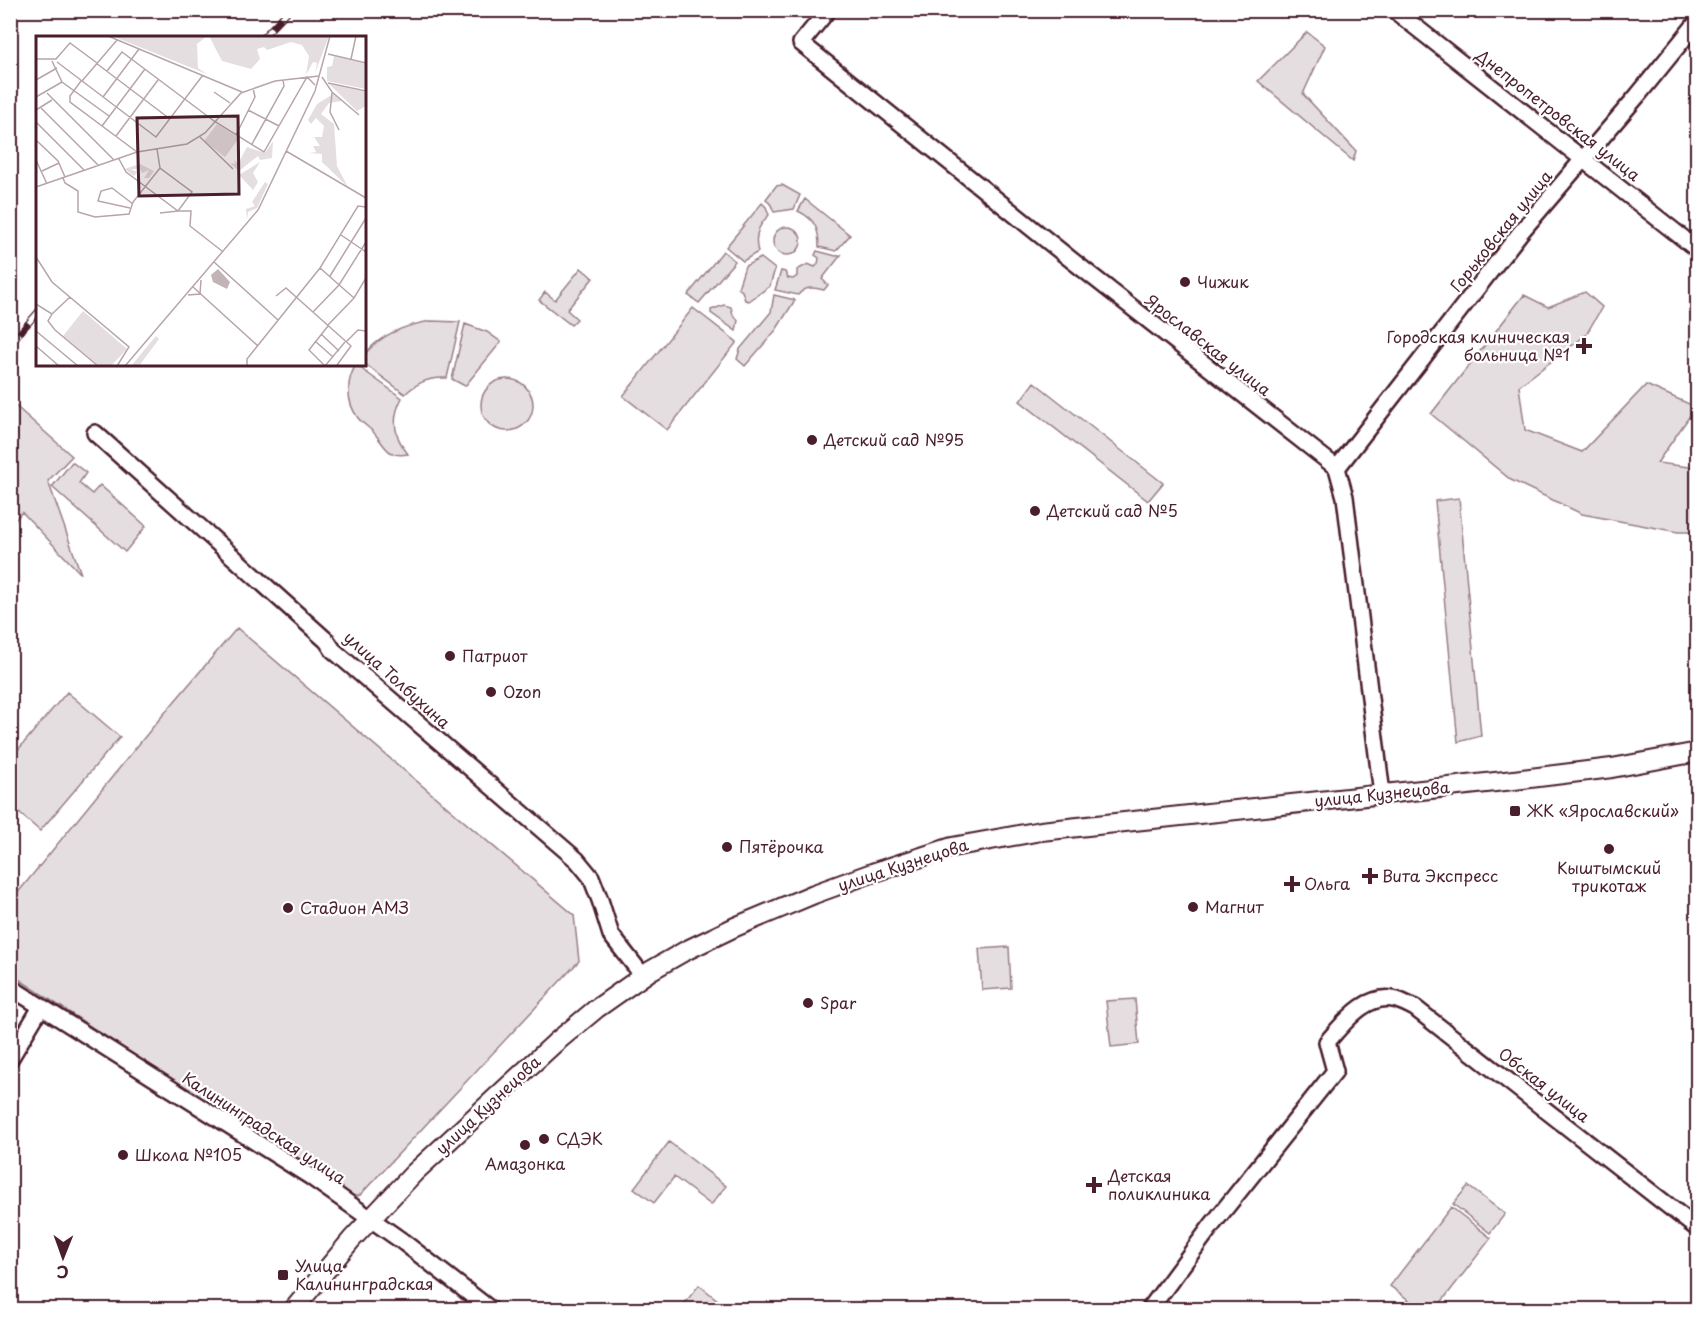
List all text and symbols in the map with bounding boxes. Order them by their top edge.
inset map [36,36,366,366]
street label: Днепропетровская улица [1471,42,1646,186]
street label: Горьковская улица [1444,164,1557,296]
place label: Чижик [1197,269,1249,293]
marker: Чижик [1178,275,1192,289]
street label: Ярославская улица [1140,287,1277,401]
place label: Городская клиническая больница №1 [1386,324,1570,366]
marker: Городская клиническая больница №1 [1575,337,1593,355]
place label: Детский сад №95 [823,427,964,451]
marker: Детский сад №95 [805,433,819,447]
place label: Детский сад №5 [1046,498,1178,522]
marker: Детский сад №5 [1028,504,1042,518]
street label: улица Толбухина [339,625,456,734]
place label: Патриот [462,643,528,667]
marker: Патриот [443,649,457,663]
place label: Ozon [503,679,541,703]
marker: Ozon [484,685,498,699]
street label: улица Кузнецова [1313,774,1451,812]
place label: ЖК «Ярославский» [1526,798,1679,822]
marker: ЖК «Ярославский» [1508,804,1522,818]
street label: улица Кузнецова [834,832,971,896]
place label: Пятёрочка [739,834,824,858]
marker: Пятёрочка [720,840,734,854]
marker: Кыштымский трикотаж [1602,842,1616,856]
place label: Кыштымский трикотаж [1557,855,1661,897]
place label: Вита Экспресс [1382,863,1498,887]
marker: Вита Экспресс [1363,869,1377,883]
place label: Ольга [1304,871,1350,895]
marker: Ольга [1285,877,1299,891]
place label: Магнит [1205,894,1265,918]
place label: Стадион АМЗ [300,895,409,919]
marker: Магнит [1186,900,1200,914]
marker: Стадион АМЗ [281,901,295,915]
place label: Spar [820,990,857,1014]
marker: Spar [801,996,815,1010]
street label: Обская улица [1494,1041,1595,1128]
street label: улица Кузнецова [429,1049,545,1159]
street label: Калининградская улица [178,1065,351,1189]
place label: СДЭК [556,1126,603,1150]
marker: СДЭК [537,1132,551,1146]
marker: Амазонка [518,1138,532,1152]
place label: Школа №105 [135,1142,242,1166]
marker: Школа №105 [116,1148,130,1162]
place label: Амазонка [485,1151,565,1175]
place label: Детская поликлиника [1107,1163,1210,1205]
marker: Детская поликлиника [1085,1176,1103,1194]
north arrow [33,1227,93,1287]
place label: Улица Калининградская [295,1253,433,1295]
text: С [56,1261,69,1285]
marker: Улица Калининградская [276,1268,290,1282]

